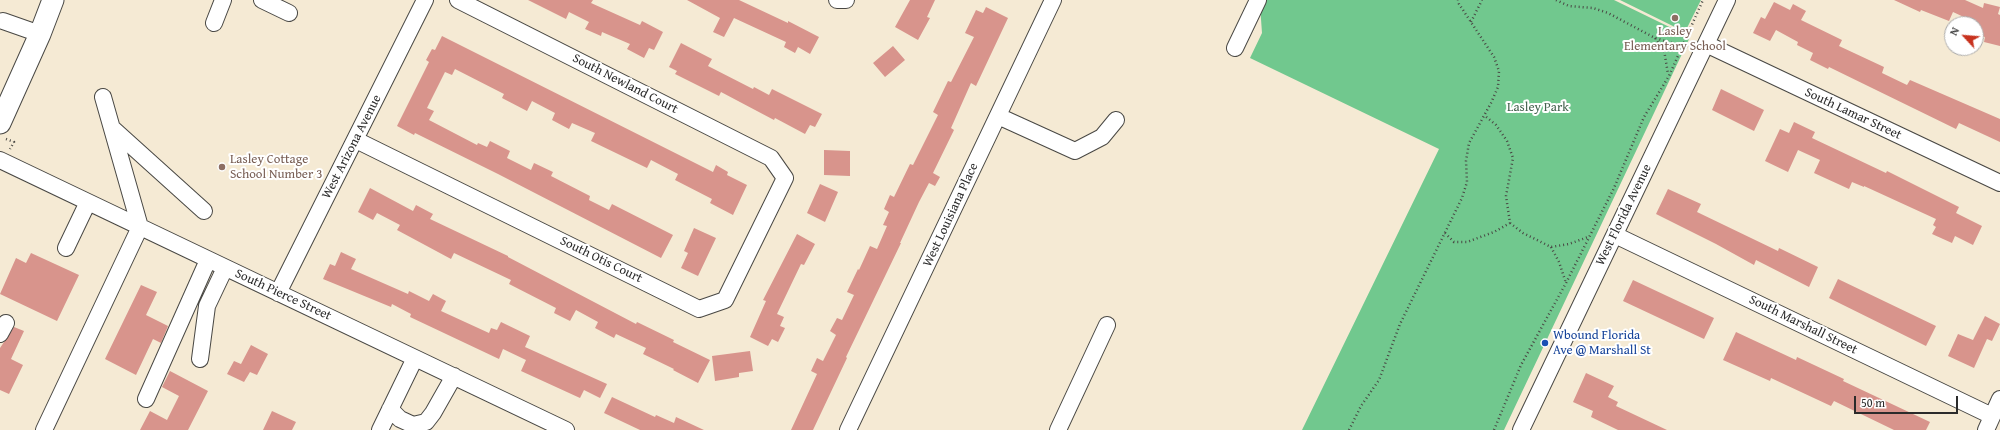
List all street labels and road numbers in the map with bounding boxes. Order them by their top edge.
street label: South Newland Court [570,51,680,117]
street label: South Lamar Street [1802,85,1904,143]
street label: West Arizona Avenue [319,92,385,202]
street label: West Louisiana Place [920,161,982,269]
street label: West Florida Avenue [1593,162,1655,268]
street label: South Otis Court [557,233,645,287]
street label: South Pierce Street [232,266,334,324]
street label: South Marshall Street [1746,292,1860,358]

